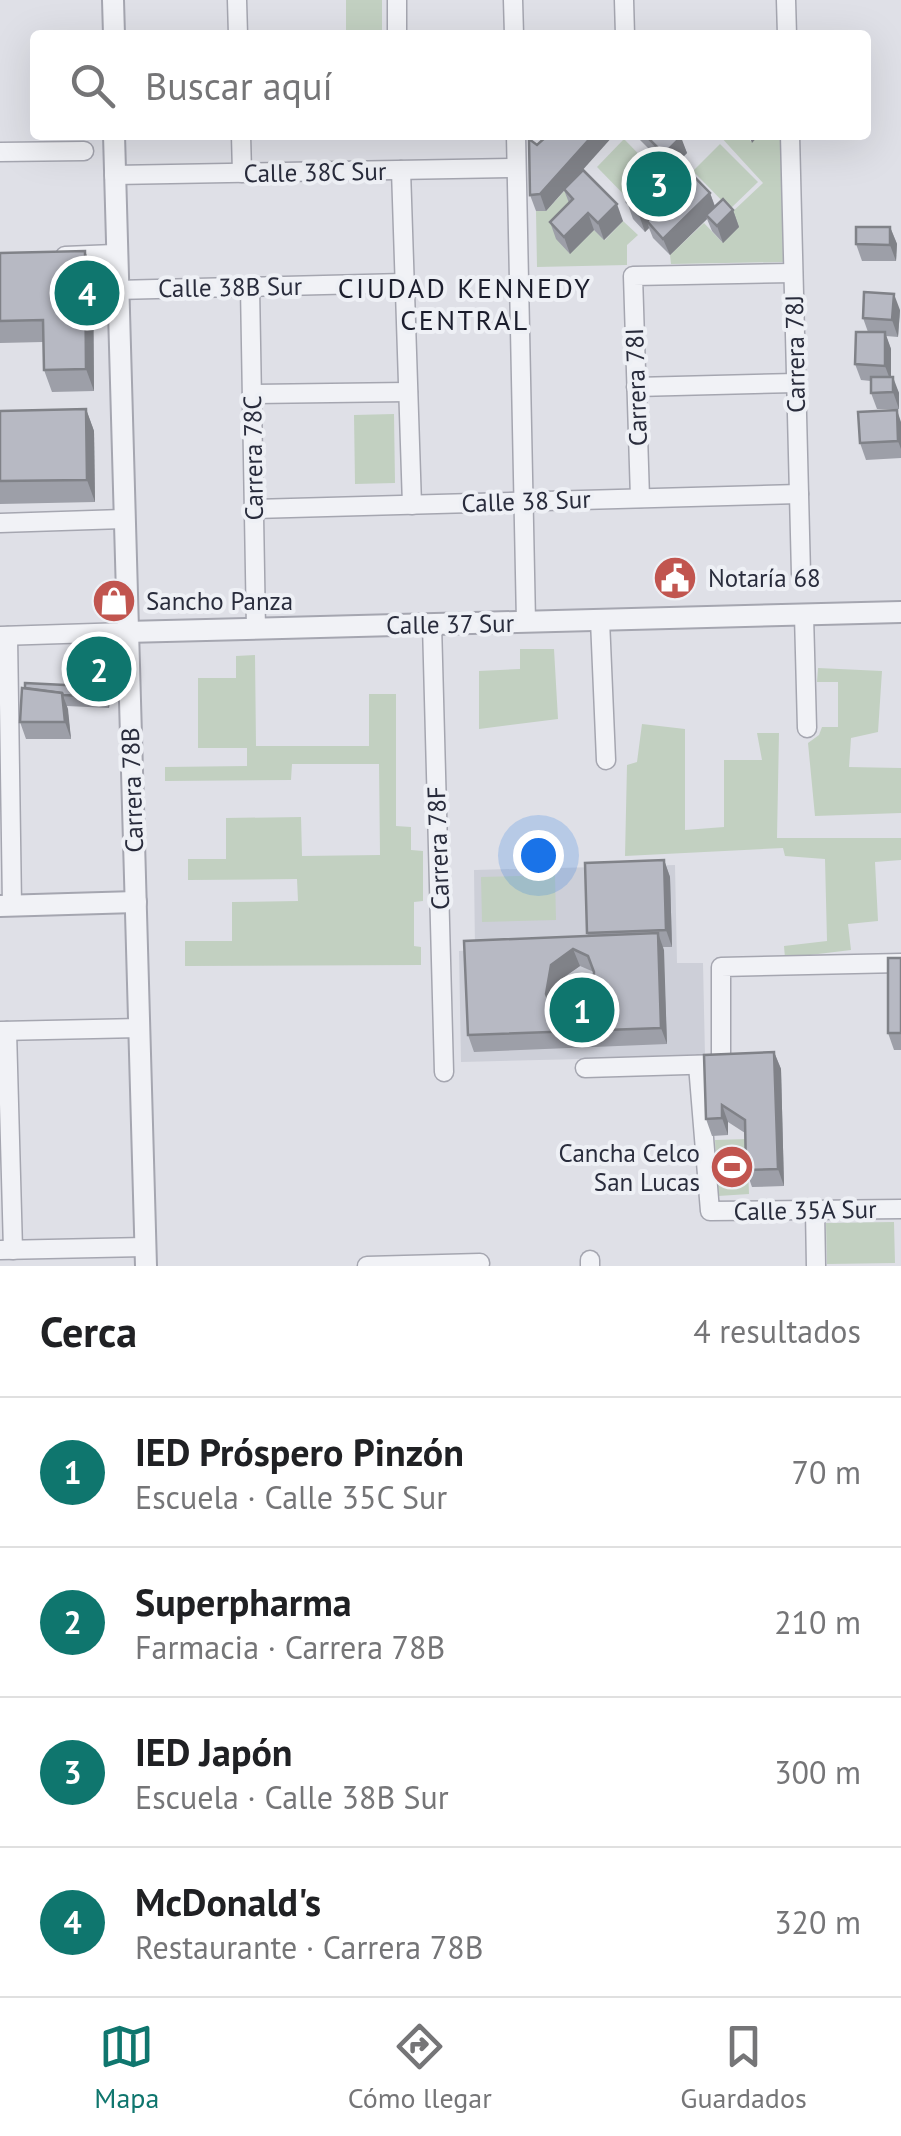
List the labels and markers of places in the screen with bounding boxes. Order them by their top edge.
pin: 3 [626,146,692,222]
pin: 4 [54,256,120,330]
public building icon: Notaría 68 [652,555,698,601]
place label: Notaría 68 [708,562,821,594]
shop icon: Sancho Panza [91,578,137,624]
place label: Sancho Panza [146,585,293,617]
pin: 2 [66,632,132,706]
pin: 1 [550,972,614,1048]
place label: Cancha Celco San Lucas [559,1137,700,1198]
sports icon: Cancha Celco San Lucas [709,1144,755,1190]

